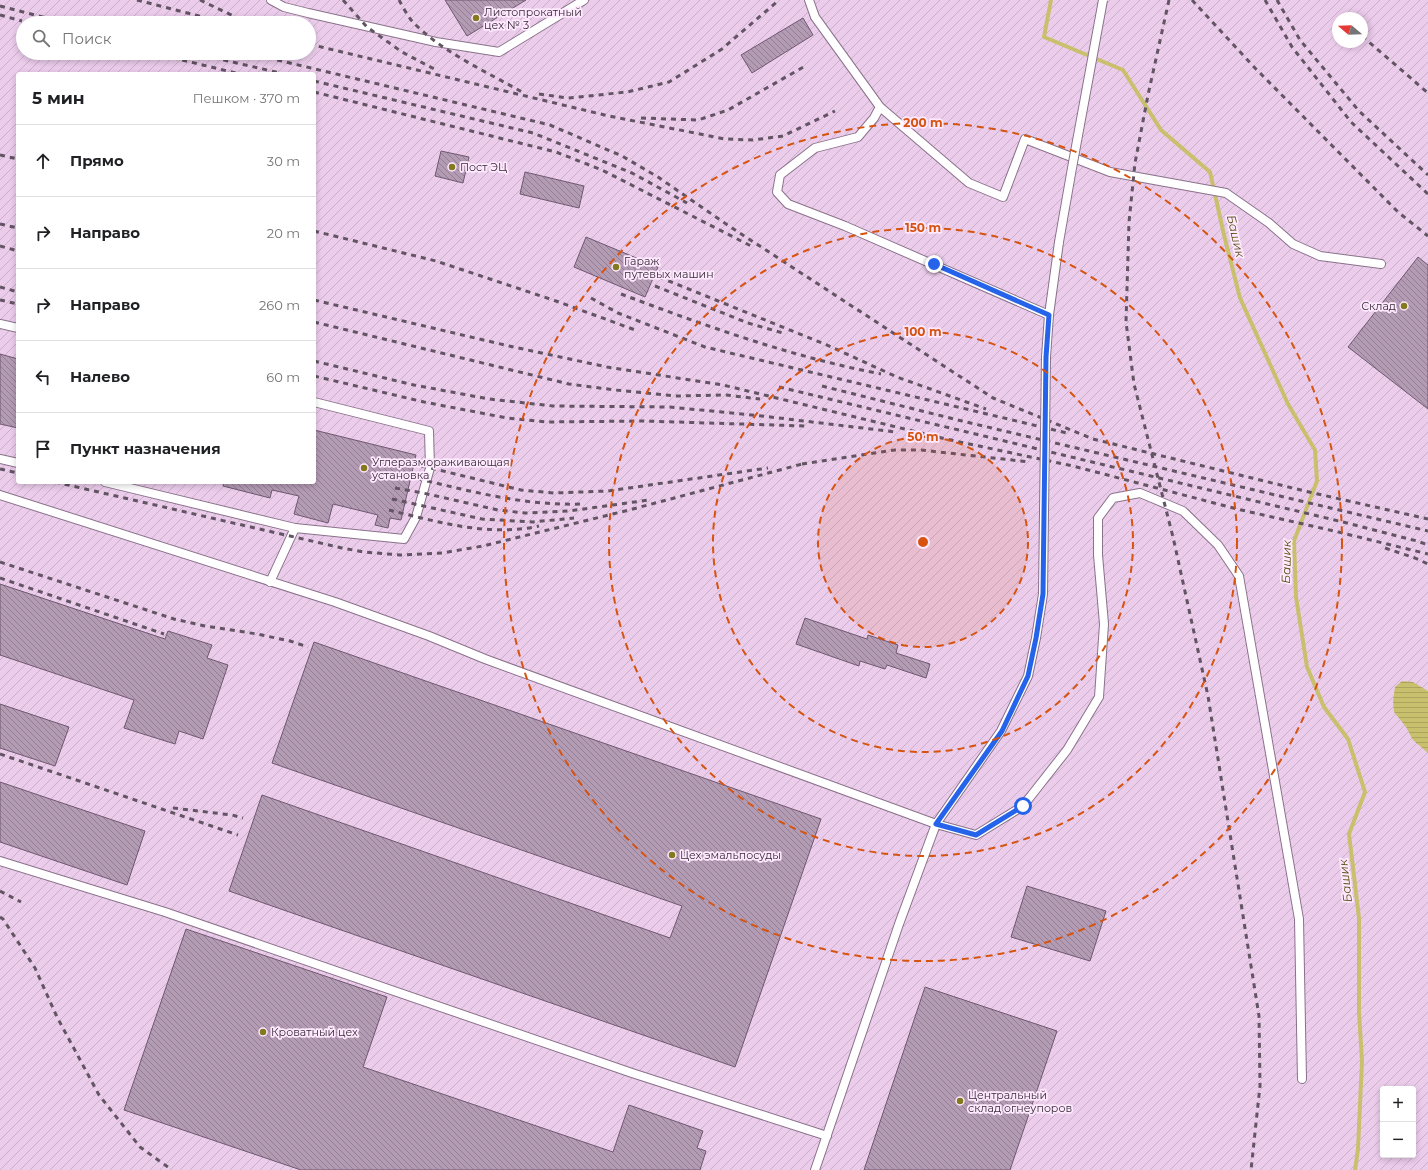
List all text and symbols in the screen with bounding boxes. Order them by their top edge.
place label: Листопрокатный цех № 3 [484,5,582,32]
north arrow [1332,12,1368,48]
marker: Листопрокатный цех № 3 [471,13,481,23]
search box [16,16,316,60]
icon: search [30,27,52,49]
text: Поиск [62,29,111,48]
text: 5 мин [32,88,85,108]
text: Пешком · 370 m [193,90,300,106]
text: 200 m [903,115,943,130]
icon: ahead [32,150,54,172]
text: Прямо [70,151,124,170]
text: 30 m [267,153,300,169]
place label: Поcт ЭЦ [460,160,507,174]
marker: Поcт ЭЦ [447,162,457,172]
water label: Башик [1224,213,1248,260]
text: 150 m [905,220,941,235]
icon: right [32,222,54,244]
text: Направо [70,223,140,242]
text: 20 m [267,225,300,241]
place label: Гараж путевых машин [624,254,714,281]
route end [925,255,943,273]
marker: Гараж путевых машин [611,262,621,272]
icon: right [32,294,54,316]
text: Направо [70,295,140,314]
text: 260 m [259,297,300,313]
place label: Склад [1361,299,1396,313]
marker: Склад [1399,301,1409,311]
text: 100 m [905,324,941,339]
icon: left [32,366,54,388]
text: Налево [70,367,130,386]
text: 60 m [266,369,300,385]
text: 50 m [907,429,939,444]
icon: arrive [32,438,54,460]
text: Пункт назначения [70,439,221,458]
place label: Углеразмораживающая установка [371,455,510,482]
marker: Углеразмораживающая установка [359,463,369,473]
centre of rings [916,535,930,549]
water label: Башик [1278,539,1294,584]
route start [1014,797,1032,815]
place label: Цех эмальпосуды [680,848,781,862]
marker: Цех эмальпосуды [667,850,677,860]
water label: Башик [1335,858,1355,903]
place label: Кроватный цех [271,1025,358,1039]
marker: Кроватный цех [258,1027,268,1037]
map controls [1380,1086,1416,1158]
button: + [1380,1086,1416,1122]
place label: Центральный склад огнеупоров [968,1088,1072,1115]
marker: Центральный склад огнеупоров [955,1096,965,1106]
button: − [1380,1122,1416,1158]

